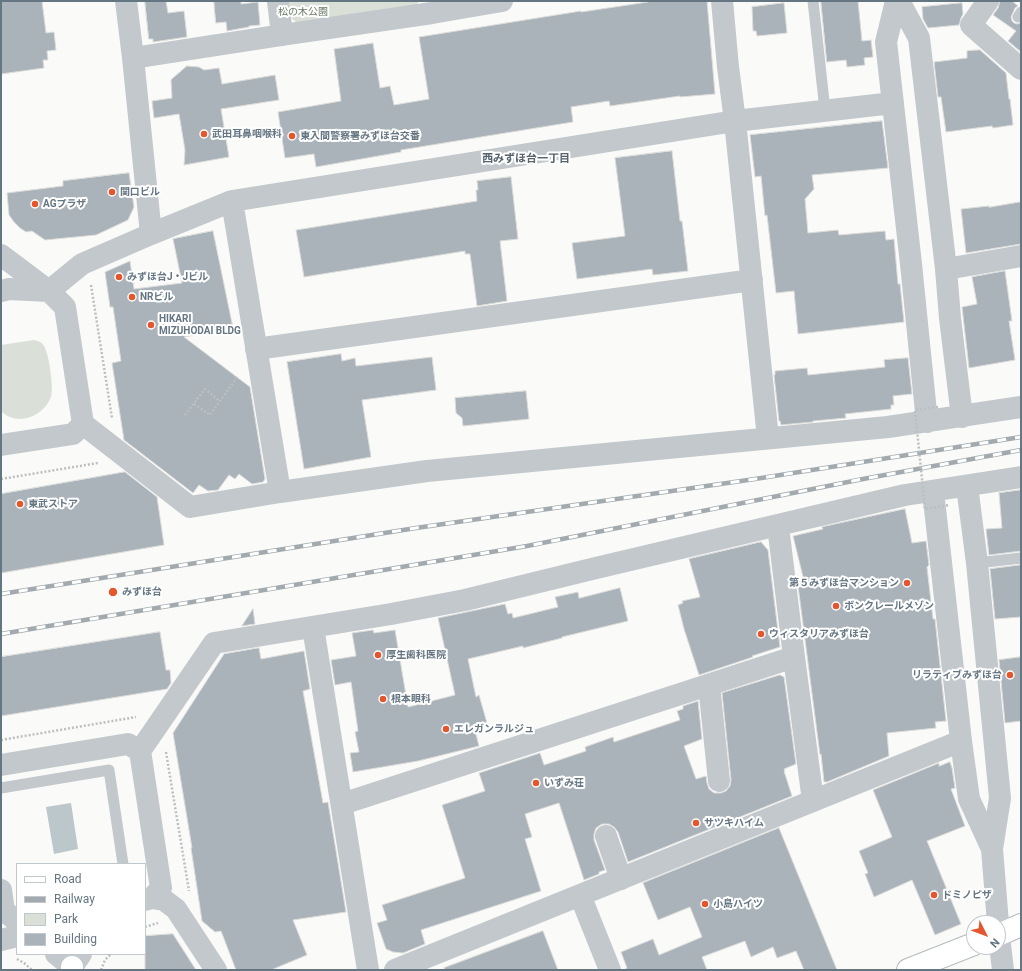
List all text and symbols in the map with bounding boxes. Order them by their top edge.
park label: 松の木公園 [278,6,328,18]
place label: 武田耳鼻咽喉科 [212,128,282,140]
marker: 武田耳鼻咽喉科 [199,129,209,139]
place label: 東入間警察署みずほ台交番 [300,130,420,142]
marker: 東入間警察署みずほ台交番 [287,131,297,141]
district label: 西みずほ台一丁目 [482,152,570,166]
place label: 関口ビル [120,186,160,198]
marker: 関口ビル [107,187,117,197]
place label: AGプラザ [43,198,86,210]
marker: AGプラザ [30,199,40,209]
place label: みずほ台J・Jビル [127,271,208,283]
marker: みずほ台J・Jビル [114,272,124,282]
place label: NRビル [140,291,173,303]
marker: NRビル [127,292,137,302]
place label: HIKARI MIZUHODAI BLDG [159,313,241,336]
marker: HIKARI MIZUHODAI BLDG [146,320,156,330]
place label: 東武ストア [28,498,78,510]
marker: 東武ストア [15,499,25,509]
place label: 第５みずほ台マンション [789,577,899,589]
marker: 第５みずほ台マンション [902,578,912,588]
marker: みずほ台 [107,586,119,598]
place label: みずほ台 [122,586,162,598]
place label: ボンクレールメゾン [844,600,934,612]
marker: ボンクレールメゾン [831,601,841,611]
place label: ウィスタリアみずほ台 [769,628,869,640]
marker: ウィスタリアみずほ台 [756,629,766,639]
place label: 厚生歯科医院 [386,649,446,661]
marker: 厚生歯科医院 [373,650,383,660]
place label: リラティブみずほ台 [912,669,1002,681]
marker: リラティブみずほ台 [1005,670,1015,680]
place label: 根本眼科 [391,693,431,705]
marker: 根本眼科 [378,694,388,704]
place label: エレガンラルジュ [454,723,534,735]
marker: エレガンラルジュ [441,724,451,734]
place label: いずみ荘 [544,777,584,789]
marker: いずみ荘 [531,778,541,788]
place label: サツキハイム [704,817,764,829]
marker: サツキハイム [691,818,701,828]
legend [16,863,146,955]
text: Road [54,872,82,886]
place label: ドミノピザ [942,889,992,901]
marker: ドミノピザ [929,890,939,900]
text: Railway [54,892,95,906]
place label: 小島ハイツ [713,898,763,910]
marker: 小島ハイツ [700,899,710,909]
text: Park [54,912,78,926]
north arrow [966,915,1006,955]
text: Building [54,932,97,946]
text: N [987,935,1002,950]

